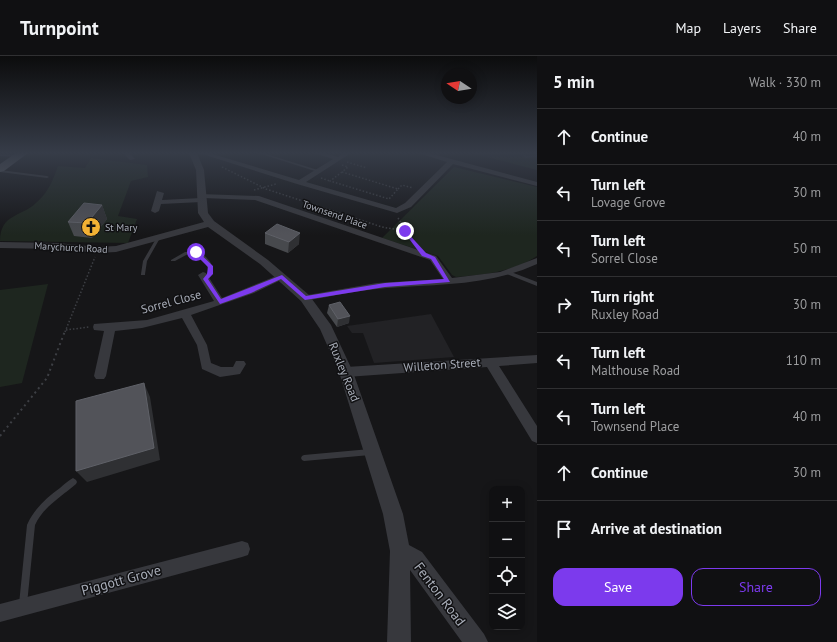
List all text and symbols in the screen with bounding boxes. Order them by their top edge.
text: Turnpoint [20,16,99,40]
text: Map [675,19,701,37]
text: Layers [723,19,761,37]
text: Share [783,19,817,37]
north arrow [441,68,477,104]
text: 5 min [553,71,594,93]
text: Walk · 330 m [749,74,821,91]
icon: ahead [553,126,575,148]
text: Continue [591,127,648,146]
text: 40 m [793,128,821,145]
text: Turn left [591,175,645,194]
icon: left [553,182,575,204]
text: 30 m [793,184,821,201]
text: Lovage Grove [591,194,665,211]
street label: Townsend Place [301,197,369,232]
church icon: St Mary [80,216,102,238]
place label: St Mary [105,221,138,234]
route end [396,222,414,240]
text: Turn left [591,231,645,250]
icon: left [553,238,575,260]
street label: Marychurch Road [34,239,108,256]
text: 50 m [793,240,821,257]
route start [187,243,205,261]
text: Sorrel Close [591,250,658,267]
street label: Sorrel Close [139,286,203,317]
text: Turn right [591,287,654,306]
icon: right [553,294,575,316]
text: 30 m [793,296,821,313]
text: Ruxley Road [591,306,659,323]
street label: Ruxley Road [326,340,363,404]
text: Turn left [591,343,645,362]
icon: left [553,350,575,372]
text: 110 m [786,352,821,369]
street label: Willeton Street [403,354,481,375]
text: Malthouse Road [591,362,680,379]
text: Turn left [591,399,645,418]
icon: left [553,406,575,428]
text: 40 m [793,408,821,425]
text: Townsend Place [591,418,679,435]
icon: ahead [553,462,575,484]
text: Continue [591,463,648,482]
text: 30 m [793,464,821,481]
map controls [489,486,525,630]
button: + [489,486,525,522]
icon: arrive [553,518,575,540]
text: Arrive at destination [591,519,722,538]
button: − [489,522,525,558]
button: locate [489,558,525,594]
street label: Fenton Road [410,559,470,629]
street label: Piggott Grove [79,561,163,599]
button: Save [553,568,683,606]
button: Share [691,568,821,606]
button: layers [489,594,525,630]

